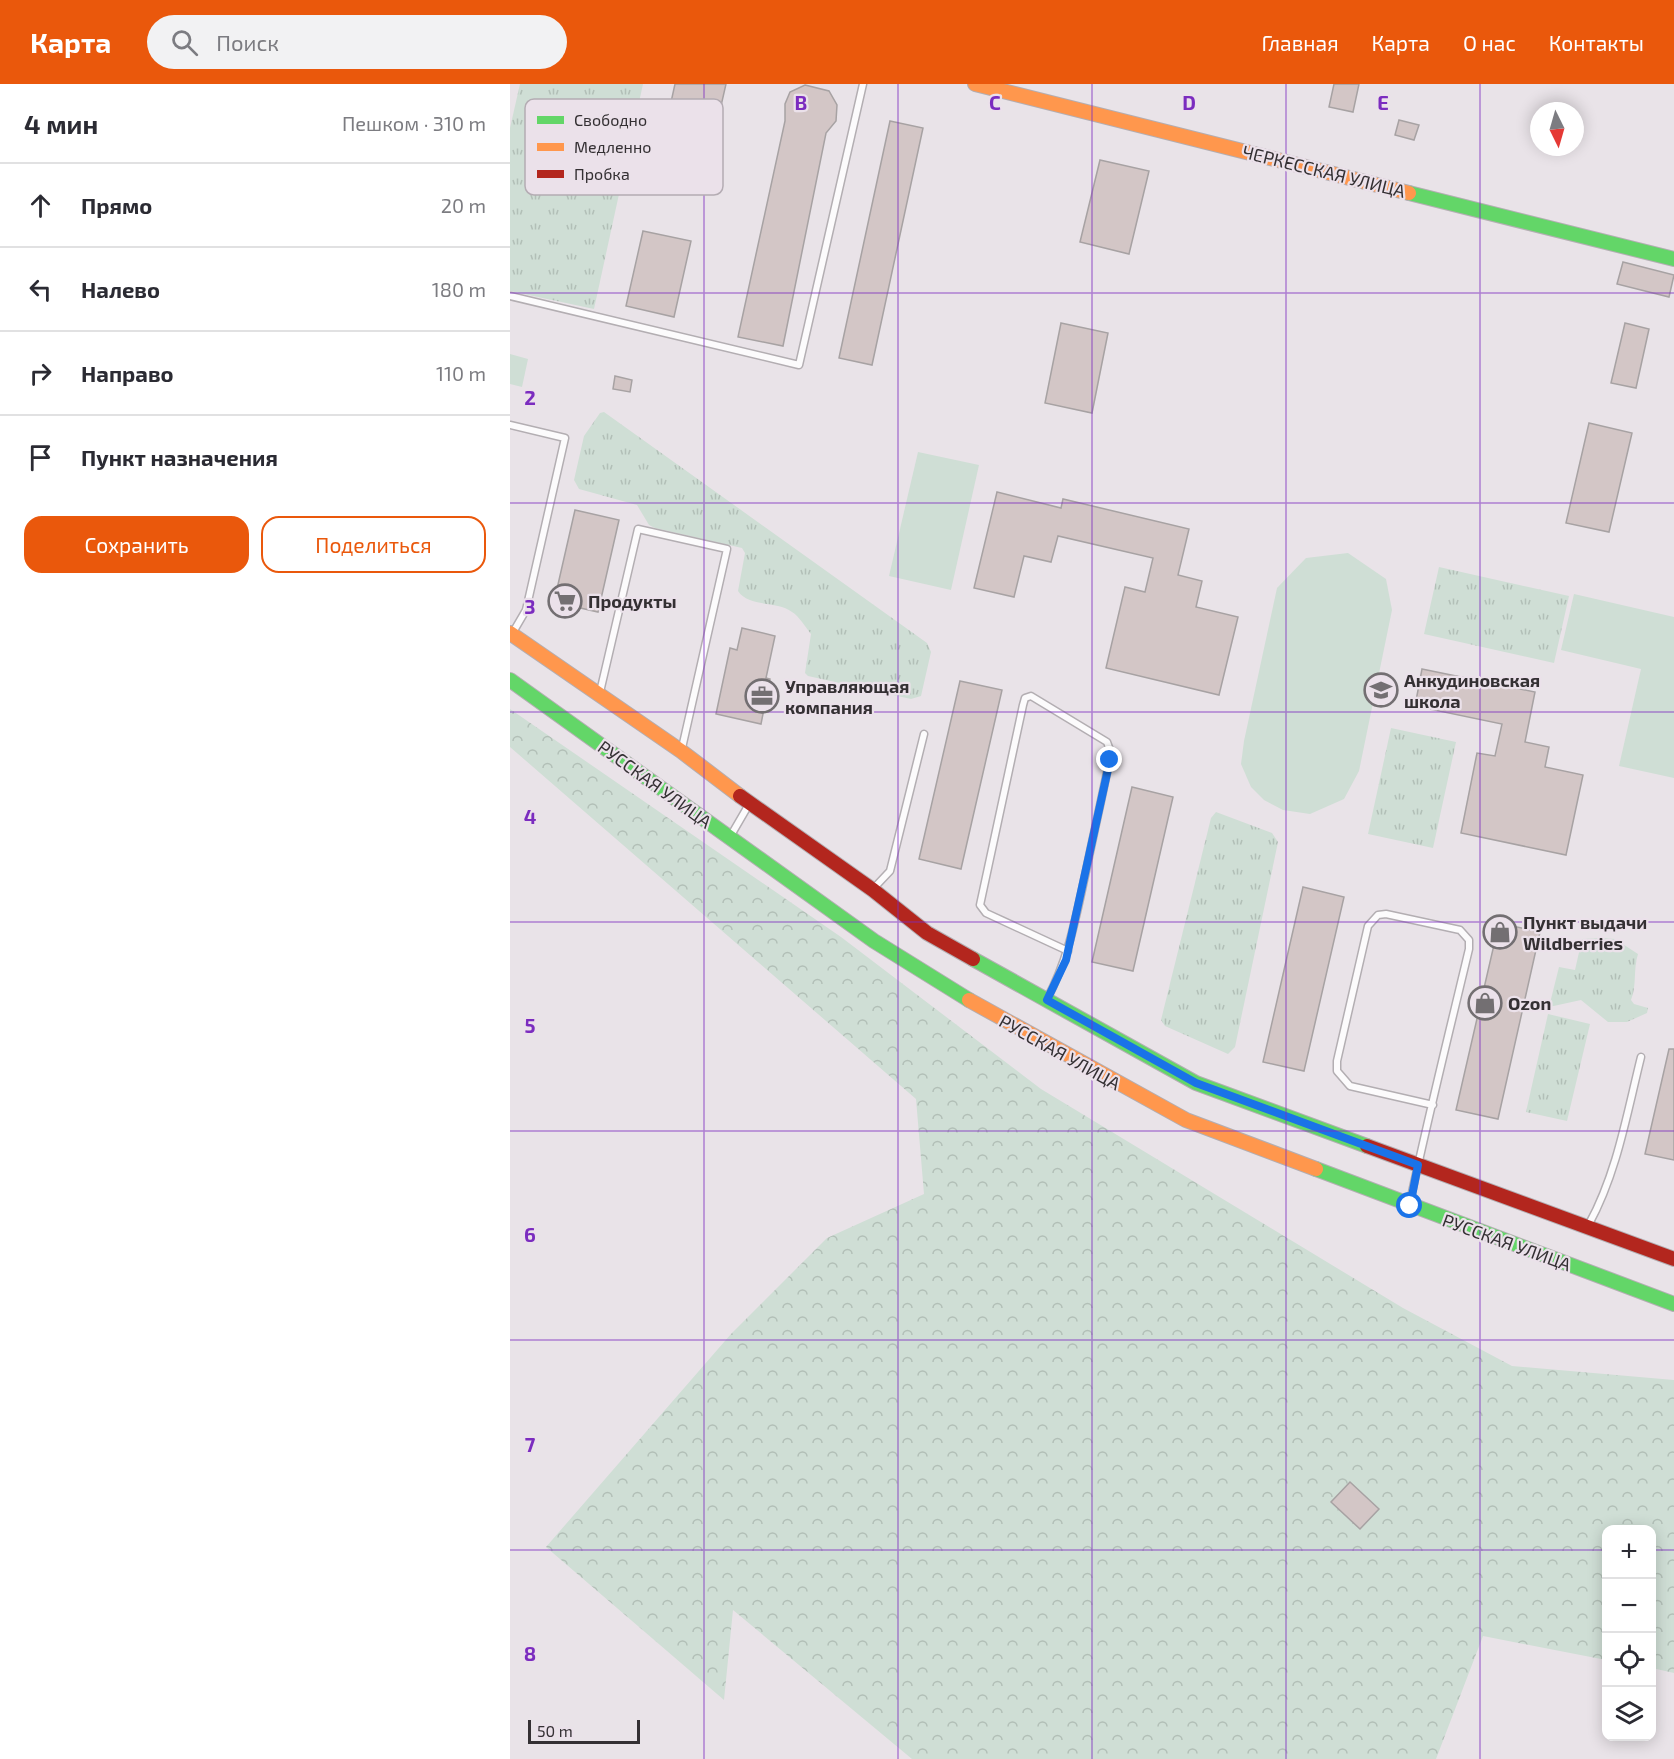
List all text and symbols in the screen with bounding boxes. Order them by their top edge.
search box [147,15,567,69]
text: Карта [30,25,111,59]
icon: search [168,26,201,59]
text: Поиск [216,29,279,55]
text: Главная [1262,30,1339,55]
text: Карта [1372,30,1430,55]
text: О нас [1463,30,1516,55]
text: Контакты [1549,30,1644,55]
text: B [795,90,807,114]
text: C [989,90,1001,114]
text: D [1182,90,1196,114]
text: E [1377,90,1389,114]
legend [525,99,723,195]
north arrow [1530,102,1584,156]
text: 4 мин [24,108,98,139]
text: Свободно [574,110,647,129]
text: Пешком · 310 m [342,111,486,135]
text: Медленно [574,137,651,156]
street label: ЧЕРКЕССКАЯ УЛИЦА [1240,140,1409,202]
text: Пробка [574,164,630,183]
icon: ahead [24,189,57,222]
text: Прямо [81,192,152,218]
text: 20 m [441,193,486,217]
icon: left [24,273,57,306]
text: Налево [81,276,160,302]
text: 180 m [432,277,486,301]
icon: right [24,357,57,390]
text: Направо [81,360,174,386]
text: 110 m [436,361,486,385]
text: 2 [524,385,536,409]
icon: arrive [24,441,57,474]
text: Пункт назначения [81,444,278,470]
button: Сохранить [24,516,249,573]
button: Поделиться [261,516,486,573]
supermarket icon: Продукты [547,583,583,619]
place label: Продукты [588,590,677,612]
text: 3 [524,594,536,618]
place label: Анкудиновская школа [1404,669,1540,712]
school or university icon: Анкудиновская школа [1363,672,1399,708]
place label: Управляющая компания [785,675,909,718]
office icon: Управляющая компания [744,678,780,714]
street label: РУССКАЯ УЛИЦА [594,735,717,833]
route end [1096,746,1122,772]
text: 4 [524,804,537,828]
place label: Пункт выдачи Wildberries [1523,911,1647,954]
shop icon: Пункт выдачи Wildberries [1482,914,1518,950]
shop icon: Ozon [1467,985,1503,1021]
place label: Ozon [1508,992,1551,1014]
street label: РУССКАЯ УЛИЦА [996,1010,1125,1095]
text: 5 [524,1013,536,1037]
route start [1396,1192,1422,1218]
street label: РУССКАЯ УЛИЦА [1440,1209,1575,1276]
text: 6 [524,1222,536,1246]
text: 7 [525,1432,536,1456]
map controls [1602,1525,1656,1741]
button: + [1602,1525,1656,1579]
button: − [1602,1579,1656,1633]
button: locate [1602,1633,1656,1687]
text: 8 [524,1641,536,1665]
button: layers [1602,1687,1656,1741]
scale bar [528,1717,640,1744]
text: 50 m [537,1721,573,1740]

